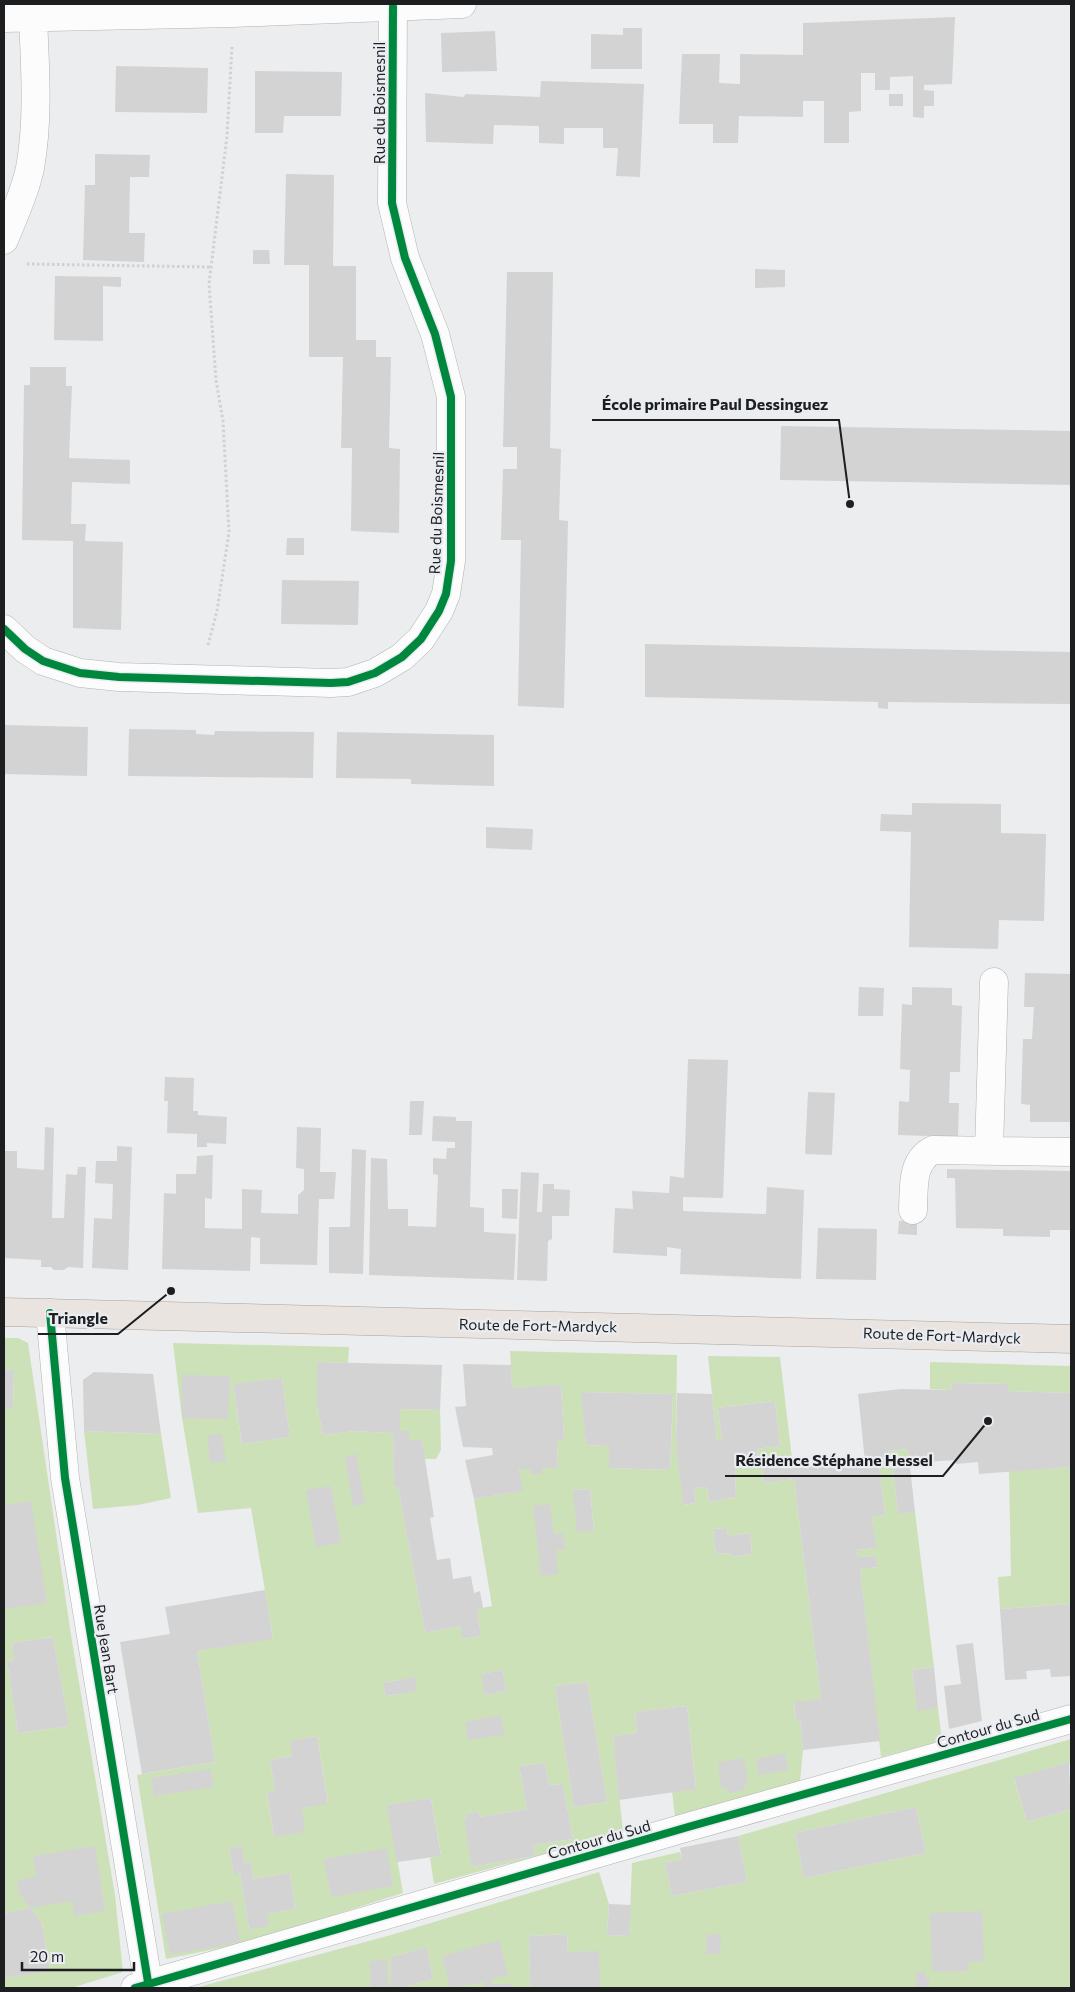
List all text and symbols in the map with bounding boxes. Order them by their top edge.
street label: Rue du Boismesnil [370,42,388,164]
callout: École primaire Paul Dessinguez [592,389,839,420]
text: École primaire Paul Dessinguez [602,394,828,413]
street label: Rue du Boismesnil [425,451,447,575]
callout: Triangle [38,1303,118,1334]
text: Triangle [48,1308,108,1327]
street label: Route de Fort-Mardyck [459,1315,617,1335]
street label: Route de Fort-Mardyck [863,1323,1021,1347]
callout: Résidence Stéphane Hessel [725,1445,943,1476]
text: Résidence Stéphane Hessel [735,1450,933,1469]
street label: Rue Jean Bart [91,1603,123,1695]
street label: Contour du Sud [935,1705,1041,1751]
street label: Contour du Sud [546,1816,652,1862]
scale bar [22,1940,135,1972]
text: 20 m [30,1947,64,1965]

